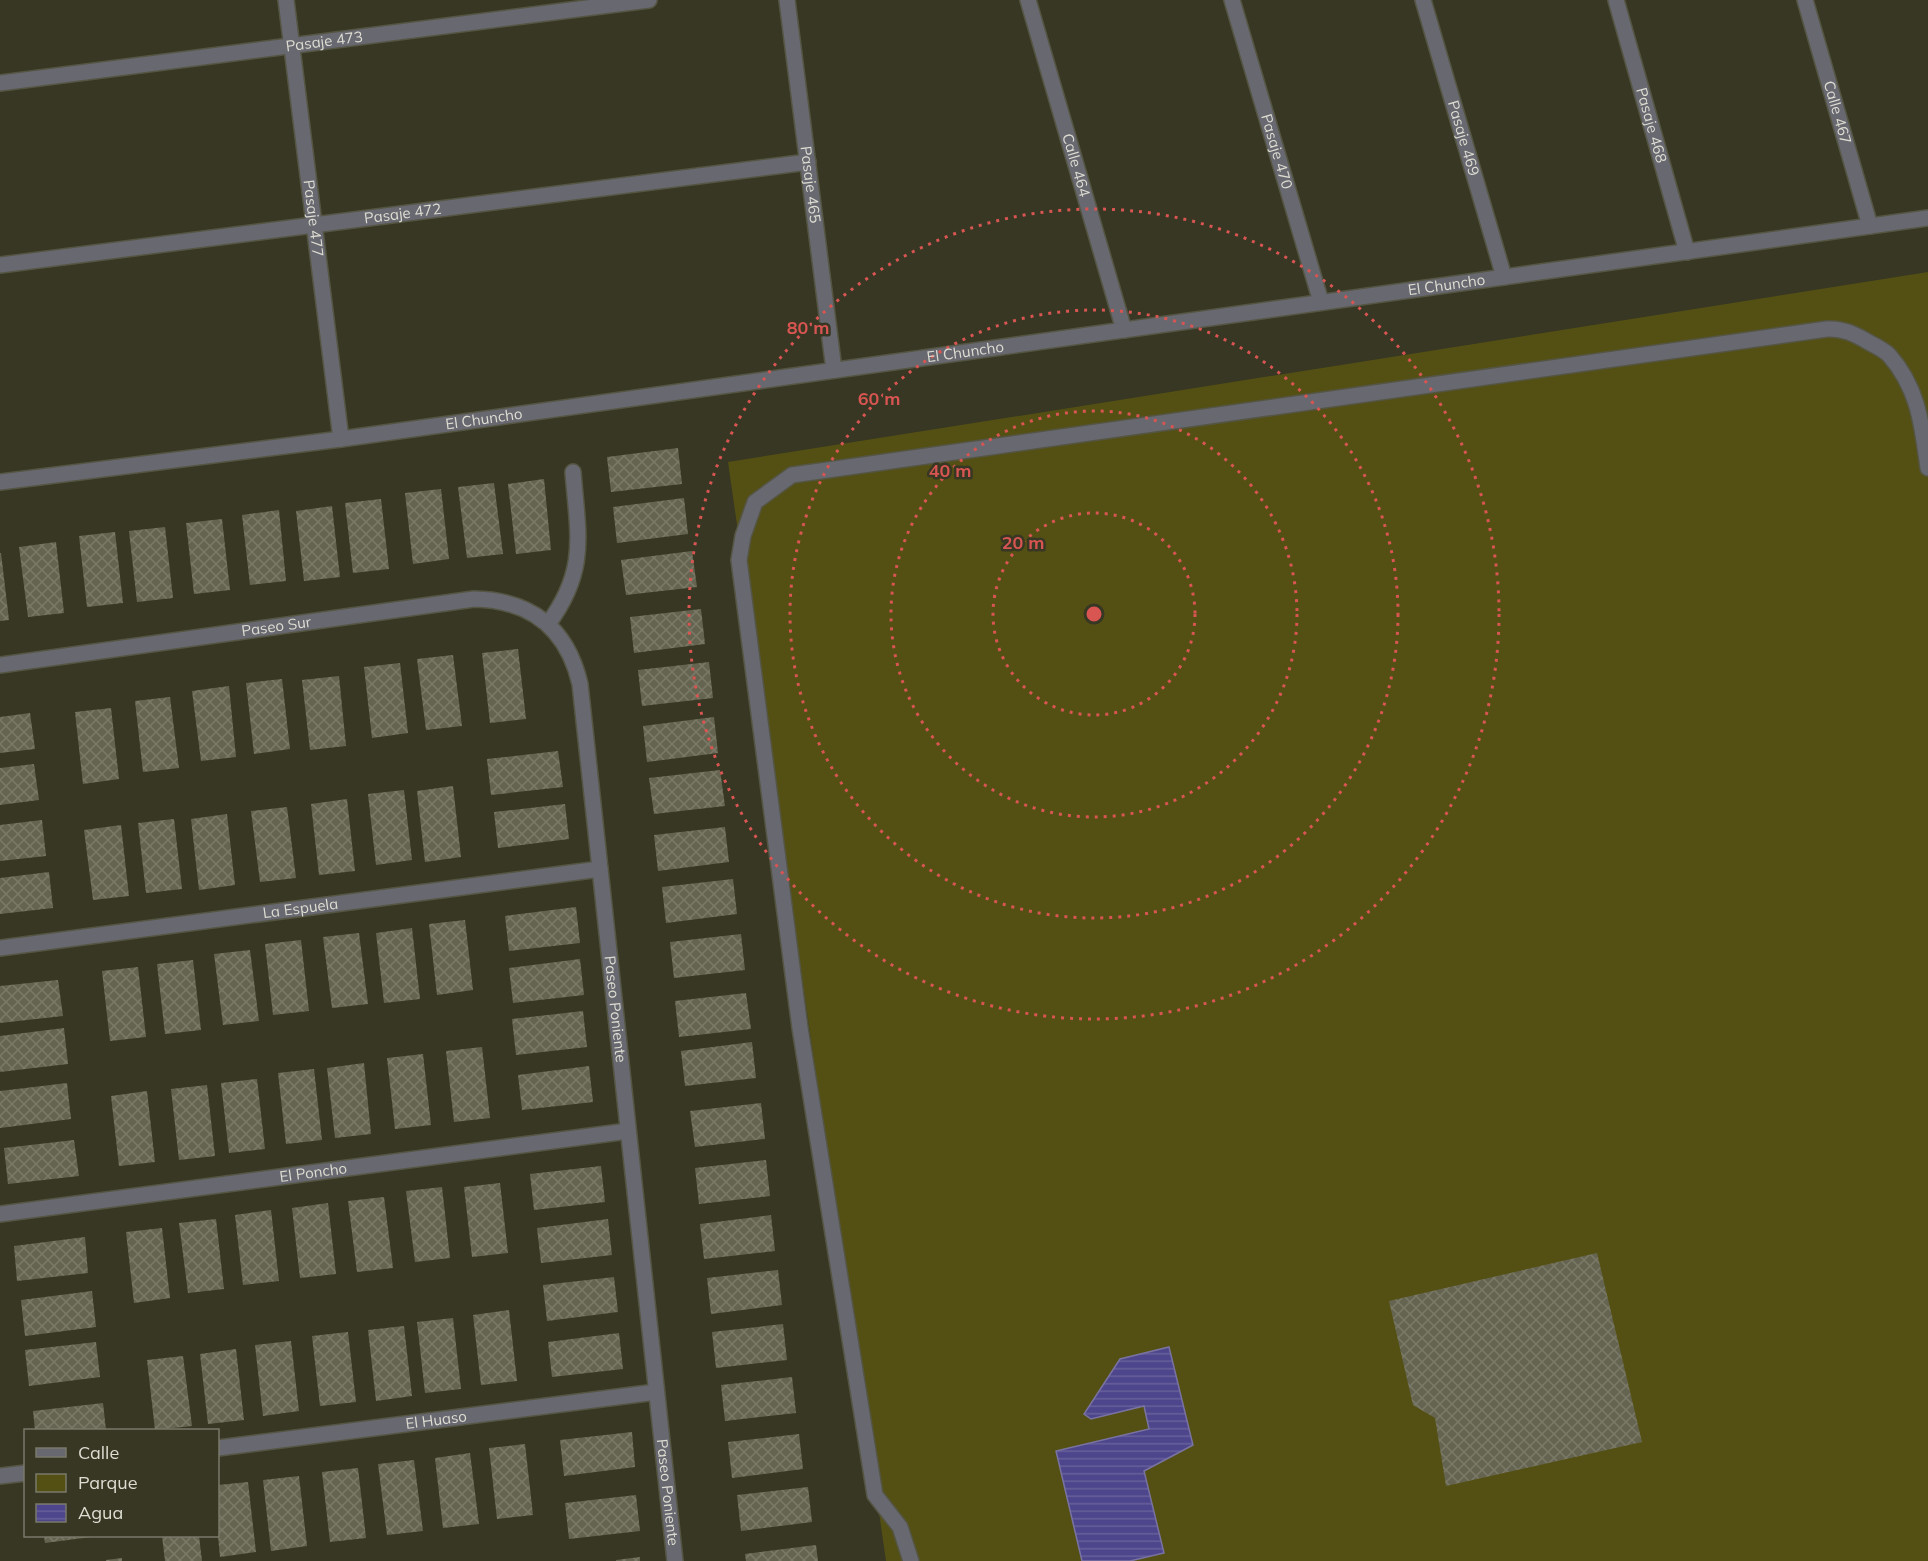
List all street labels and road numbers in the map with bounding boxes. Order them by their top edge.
street label: Pasaje 473 [285,27,364,55]
street label: Calle 467 [1820,78,1856,146]
street label: Pasaje 468 [1632,85,1671,165]
street label: Pasaje 469 [1444,98,1484,178]
street label: Pasaje 470 [1257,112,1297,191]
street label: Calle 464 [1058,131,1095,199]
street label: Pasaje 465 [797,145,825,224]
street label: Pasaje 477 [300,179,328,258]
street label: Pasaje 472 [363,199,442,227]
street label: El Chuncho [1407,270,1486,299]
street label: El Chuncho [925,337,1005,366]
street label: El Chuncho [444,404,524,433]
street label: Paseo Sur [240,612,313,640]
street label: La Espuela [262,894,339,922]
street label: Paseo Poniente [600,955,631,1063]
street label: El Poncho [278,1158,348,1186]
street label: El Huaso [404,1406,468,1433]
street label: Paseo Poniente [653,1438,683,1547]

